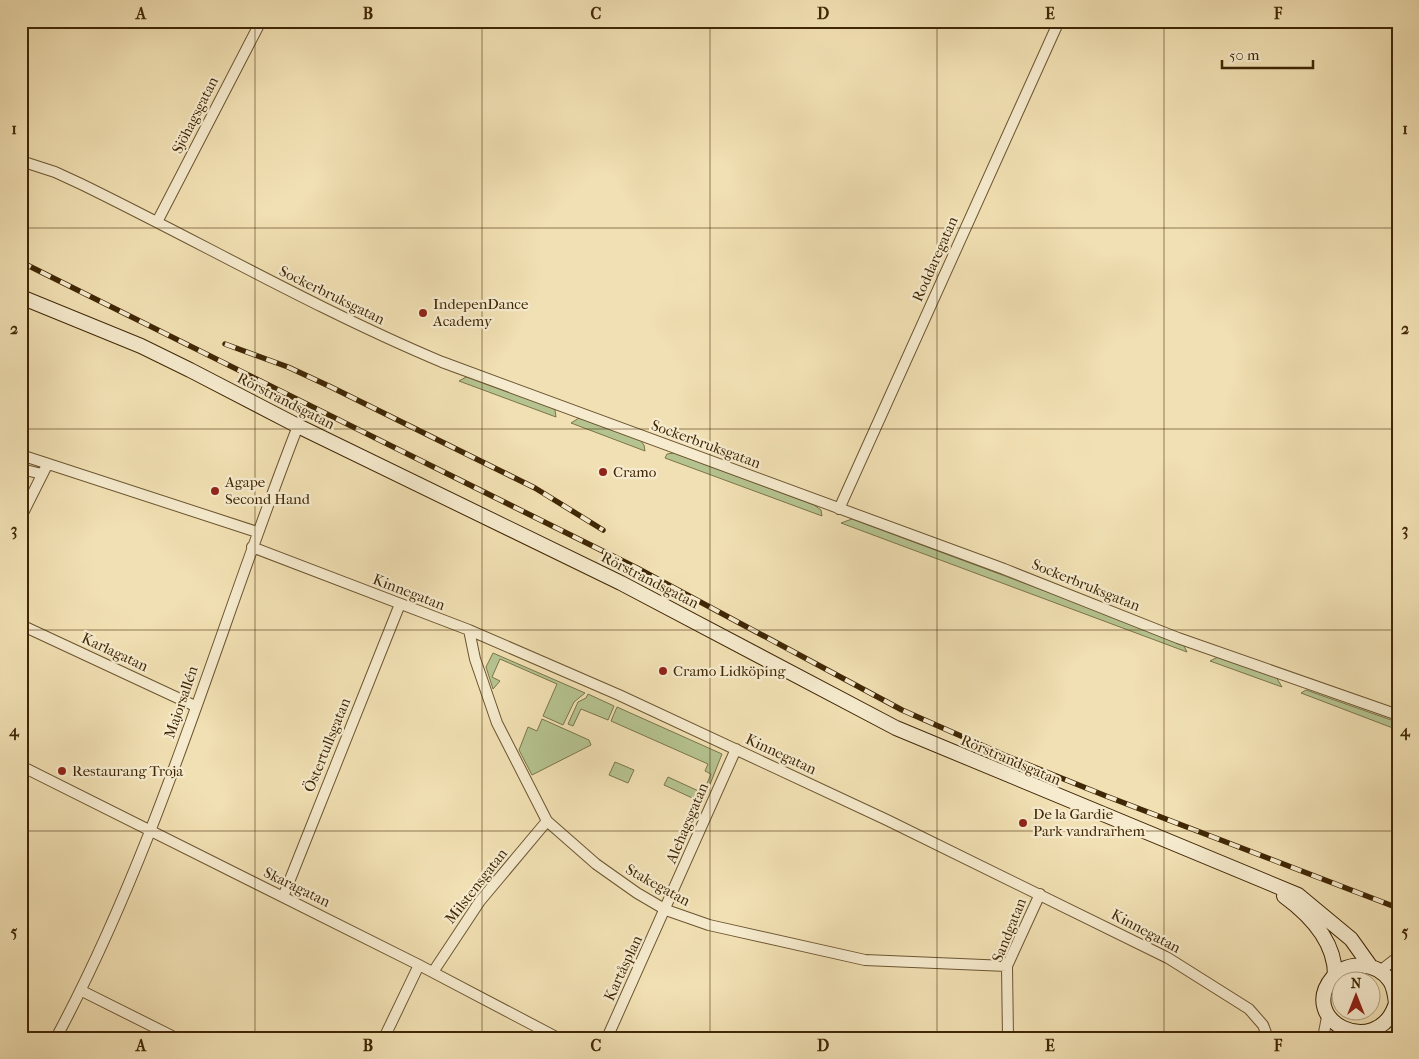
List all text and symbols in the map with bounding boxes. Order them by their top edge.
text: A [135,4,147,23]
text: B [363,4,373,23]
text: C [591,4,602,23]
text: D [817,4,829,23]
text: E [1045,4,1055,23]
text: F [1273,4,1283,23]
scale bar [1222,38,1313,70]
text: 50 m [1229,46,1260,64]
street label: Sjöhagsgatan [168,73,222,156]
text: 1 [11,119,17,138]
text: 1 [1402,119,1408,138]
street label: Roddaregatan [908,213,962,304]
street label: Sockerbruksgatan [276,262,388,328]
place label: IndepenDance Academy [432,295,529,330]
marker: IndepenDance Academy [417,307,429,319]
text: 2 [10,319,18,338]
text: 2 [1401,319,1409,338]
street label: Rörstrandsgatan [234,369,338,433]
street label: Sockerbruksgatan [649,416,763,472]
place label: Cramo [613,463,657,481]
marker: Cramo [597,466,609,478]
place label: Agape Second Hand [224,473,311,508]
marker: Agape Second Hand [209,485,221,497]
text: 3 [11,520,17,540]
text: 3 [1402,520,1408,540]
street label: Rörstrandsgatan [598,548,702,612]
street label: Sockerbruksgatan [1029,555,1143,615]
street label: Kinnegatan [370,570,448,614]
street label: Karlagatan [79,629,151,675]
place label: Cramo Lidköping [673,662,786,680]
street label: Majorsallén [160,663,202,740]
marker: Cramo Lidköping [657,665,669,677]
street label: Östertullsgatan [300,695,354,795]
text: 4 [8,721,20,741]
text: 4 [1399,721,1411,741]
street label: Kinnegatan [743,730,820,778]
street label: Rörstrandsgatan [958,731,1064,789]
place label: Restaurang Troja [72,762,184,780]
marker: Restaurang Troja [56,765,68,777]
street label: Alehagsgatan [662,780,712,867]
place label: De la Gardie Park vandrarhem [1033,805,1146,840]
marker: De la Gardie Park vandrarhem [1017,817,1029,829]
street label: Milstensgatan [441,844,511,927]
street label: Stakegatan [623,860,694,910]
street label: Skaragatan [261,863,333,911]
street label: Sandgatan [988,895,1030,965]
street label: Kinnegatan [1108,905,1184,957]
text: 5 [11,922,18,941]
text: 5 [1402,922,1409,941]
street label: Kartåsplan [600,932,646,1004]
north arrow [1332,972,1382,1022]
text: N [1351,975,1362,992]
text: A [135,1036,147,1055]
text: B [363,1036,373,1055]
text: C [591,1036,602,1055]
text: D [817,1036,829,1055]
text: E [1045,1036,1055,1055]
text: F [1273,1036,1283,1055]

